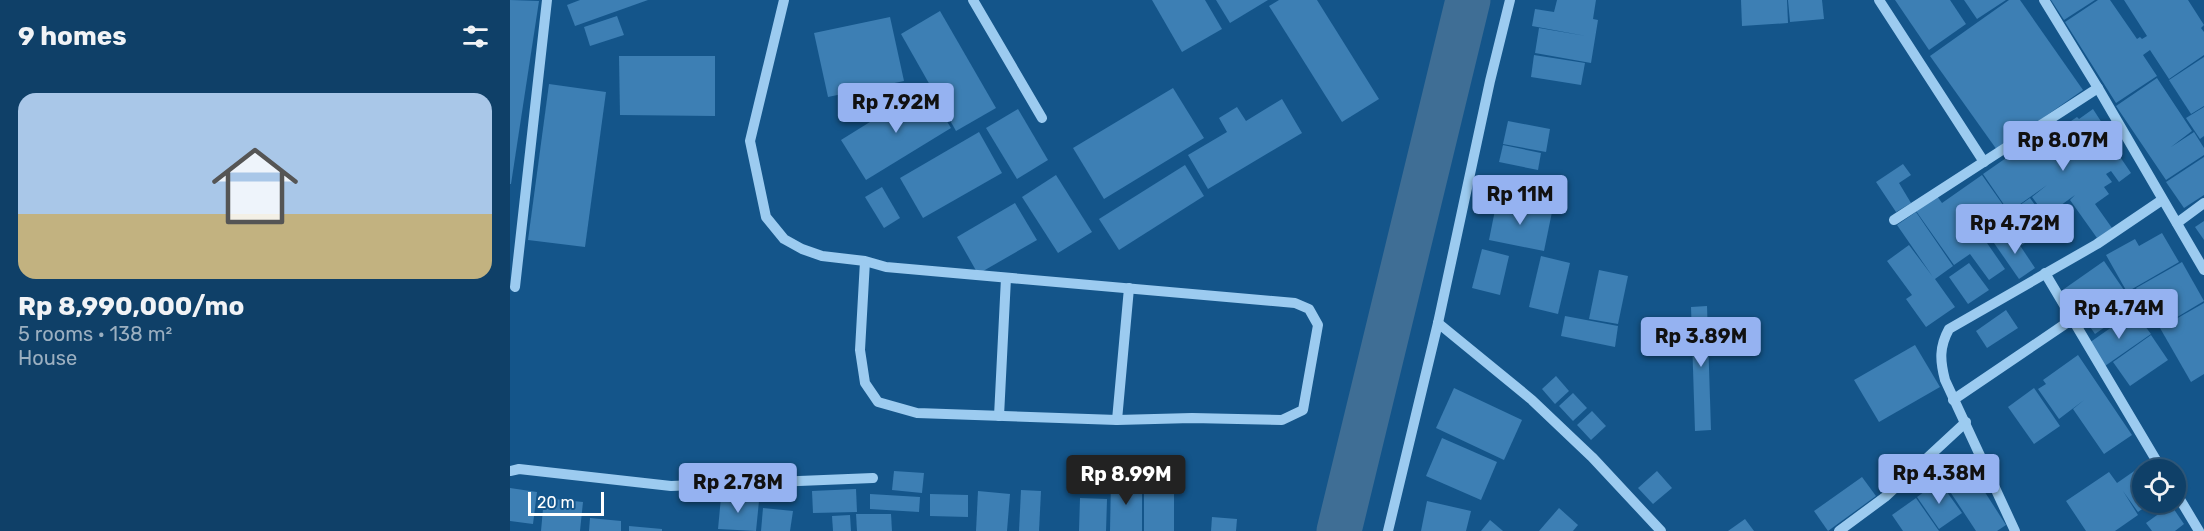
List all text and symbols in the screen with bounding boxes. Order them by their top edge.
icon: filters [459,20,492,53]
text: 9 homes [18,21,127,52]
pin: Rp 7.92M [834,83,958,134]
text: Rp 7.92M [852,90,940,114]
pin: Rp 8.07M [2001,121,2125,172]
text: Rp 8.07M [2017,128,2109,152]
icon: home [201,132,309,240]
pin: Rp 11M [1471,175,1569,226]
text: Rp 11M [1486,182,1554,206]
pin: Rp 4.72M [1953,204,2077,255]
text: Rp 4.72M [1970,211,2060,235]
pin: Rp 4.74M [2057,289,2181,340]
text: Rp 8,990,000/mo [18,291,244,322]
text: Rp 4.74M [2074,296,2164,320]
pin: Rp 3.89M [1639,317,1763,368]
text: 5 rooms · 138 m² [18,322,172,346]
text: Rp 3.89M [1655,324,1747,348]
text: House [18,346,77,370]
pin: Rp 4.38M [1877,454,2001,505]
pin: Rp 8.99M [1064,455,1188,506]
map controls [2132,459,2186,513]
button: locate [2132,459,2186,513]
text: Rp 4.38M [1892,461,1986,485]
text: Rp 8.99M [1080,462,1172,486]
pin: Rp 2.78M [676,463,800,514]
text: Rp 2.78M [693,470,783,494]
scale bar [528,489,604,516]
text: 20 m [537,493,575,512]

